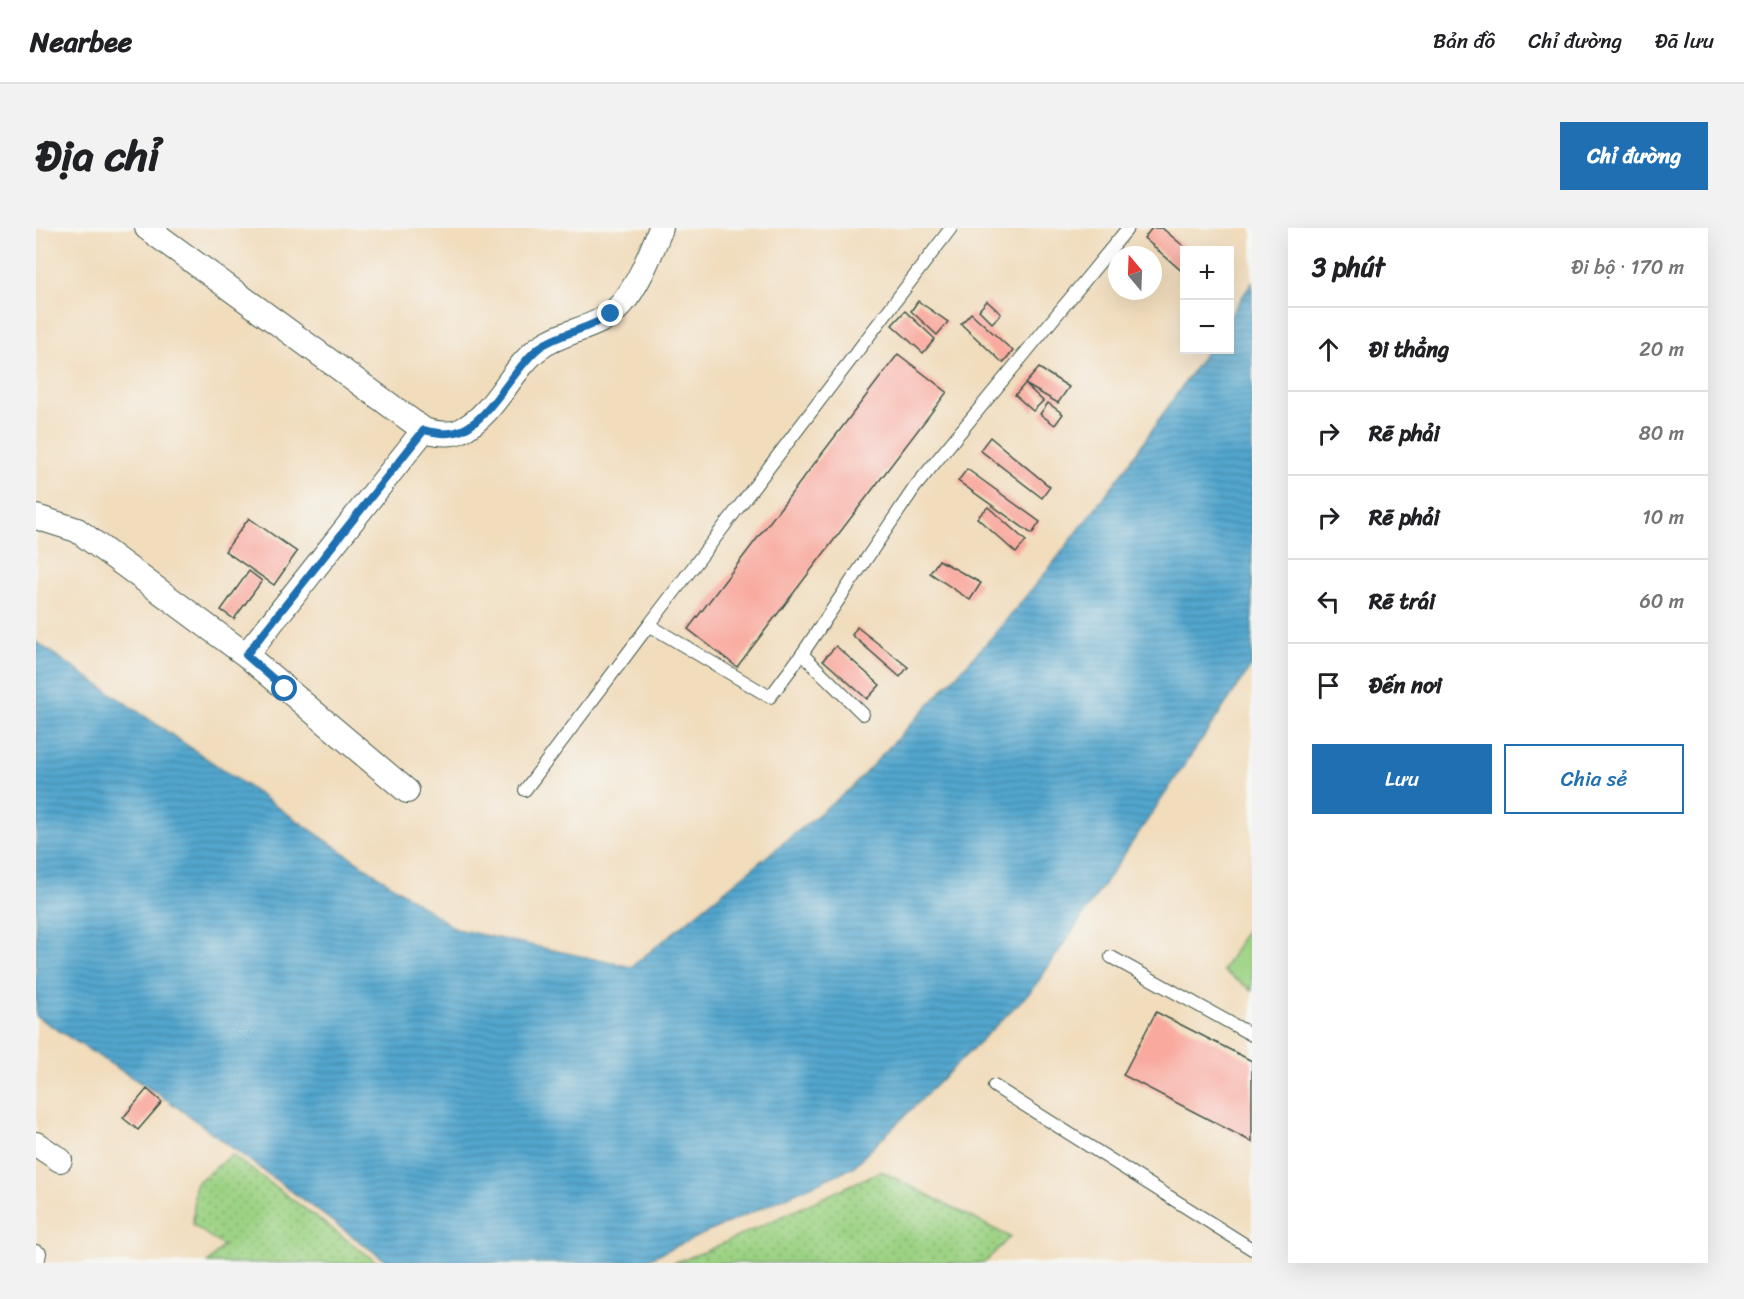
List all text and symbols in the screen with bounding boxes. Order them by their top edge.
text: Nearbee [30,17,132,66]
text: Bản đồ [1433,22,1495,60]
text: Chỉ đường [1528,22,1622,60]
text: Đã lưu [1655,22,1714,60]
text: Địa chỉ [36,119,159,193]
button: Chỉ đường [1560,122,1708,190]
text: 3 phút [1312,244,1385,290]
north arrow [1108,246,1162,300]
map controls [1180,246,1234,354]
button: + [1180,246,1234,300]
text: Đi bộ · 170 m [1571,250,1684,285]
route end [597,300,623,326]
button: − [1180,300,1234,354]
text: Đi thẳng [1369,330,1449,369]
text: 20 m [1639,332,1684,367]
icon: ahead [1312,333,1345,366]
text: Rẽ phải [1369,414,1440,453]
text: 80 m [1639,416,1684,451]
icon: right [1312,417,1345,450]
text: Rẽ phải [1369,498,1440,537]
text: 10 m [1642,500,1684,535]
icon: right [1312,501,1345,534]
text: Rẽ trái [1369,582,1435,621]
text: 60 m [1639,584,1684,619]
icon: left [1312,585,1345,618]
text: Đến nơi [1369,666,1442,705]
icon: arrive [1312,669,1345,702]
route start [271,675,297,701]
button: Lưu [1312,744,1492,814]
button: Chia sẻ [1504,744,1684,814]

